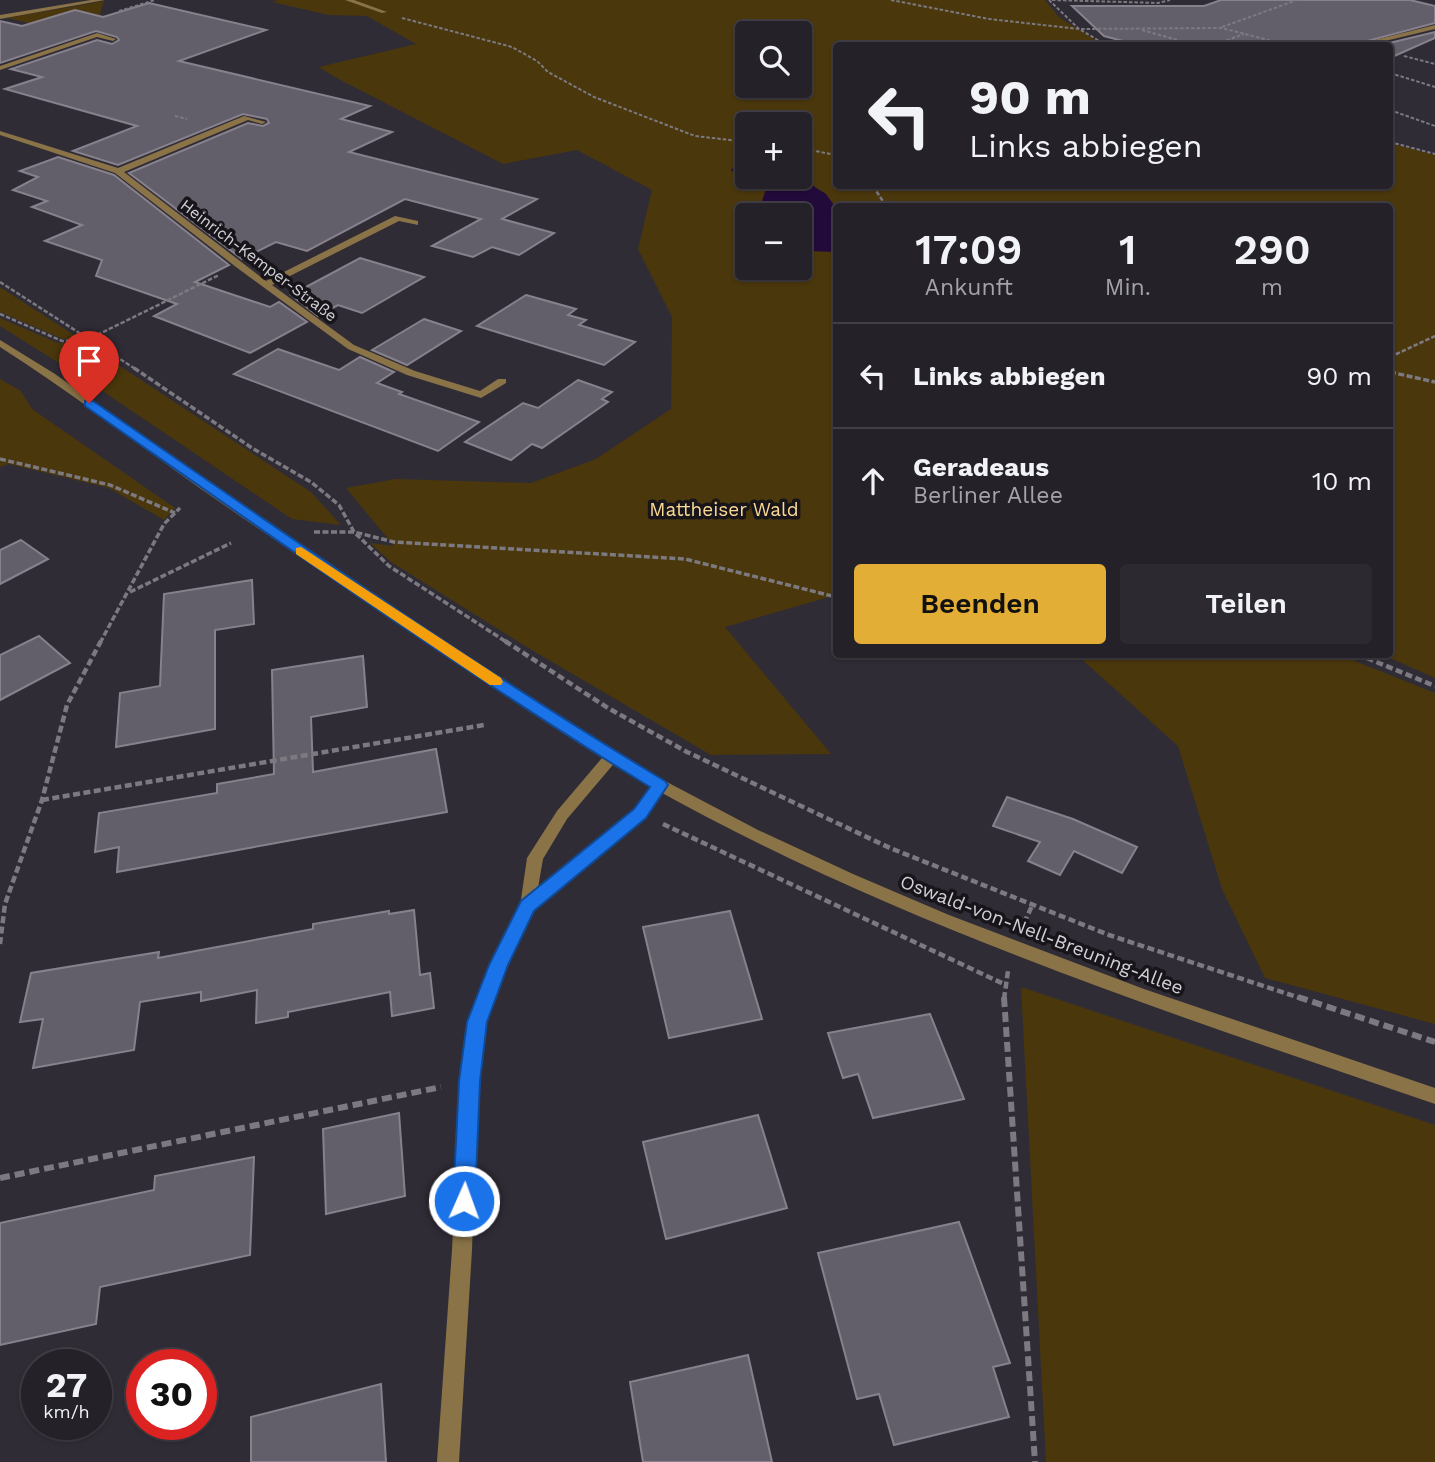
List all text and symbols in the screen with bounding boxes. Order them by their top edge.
map controls [735,21,812,280]
button: search [735,21,812,98]
text: 90 m [969,68,1091,126]
icon: left [854,70,945,161]
button: + [735,112,812,189]
text: Links abbiegen [969,127,1203,165]
street label: Heinrich-Kemper-Straße [177,195,341,325]
button: − [735,203,812,280]
text: 17:09 [915,225,1022,274]
text: 1 [1119,225,1137,274]
text: 290 [1233,225,1311,274]
text: Ankunft [925,274,1013,301]
text: Min. [1105,274,1151,301]
text: m [1261,274,1283,301]
pin [59,331,119,403]
icon: arrive [70,342,108,380]
icon: left [854,357,892,395]
text: Links abbiegen [913,361,1106,391]
text: 90 m [1306,361,1372,391]
text: Geradeaus [913,452,1049,482]
icon: ahead [854,462,892,500]
text: 10 m [1312,466,1372,496]
text: Berliner Allee [913,482,1063,509]
park label: Mattheiser Wald [649,498,799,521]
button: Beenden [854,564,1106,644]
button: Teilen [1120,564,1372,644]
street label: Oswald-von-Nell-Breuning-Allee [897,870,1187,999]
position arrow [427,1164,501,1238]
speed limit sign: 30 [126,1349,217,1440]
text: 27 [46,1364,87,1406]
text: km/h [43,1401,90,1422]

